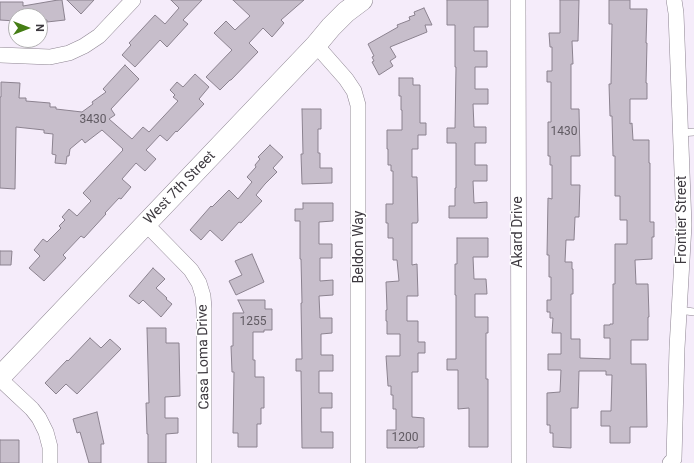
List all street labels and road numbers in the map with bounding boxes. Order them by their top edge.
street label: West 7th Street [141,148,219,228]
street label: Frontier Street [674,176,690,264]
street label: Akard Drive [510,196,526,268]
street label: Beldon Way [351,211,367,283]
street label: Casa Loma Drive [195,304,213,410]

